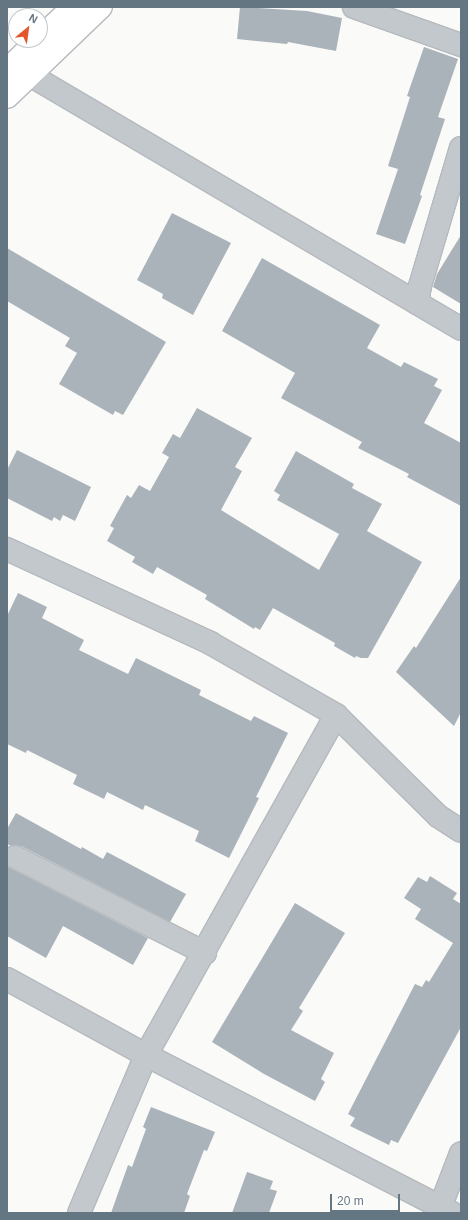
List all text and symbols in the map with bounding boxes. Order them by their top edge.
north arrow [8,8,48,48]
text: N [27,11,40,26]
scale bar [332,1186,402,1212]
text: 20 m [337,1194,364,1208]

